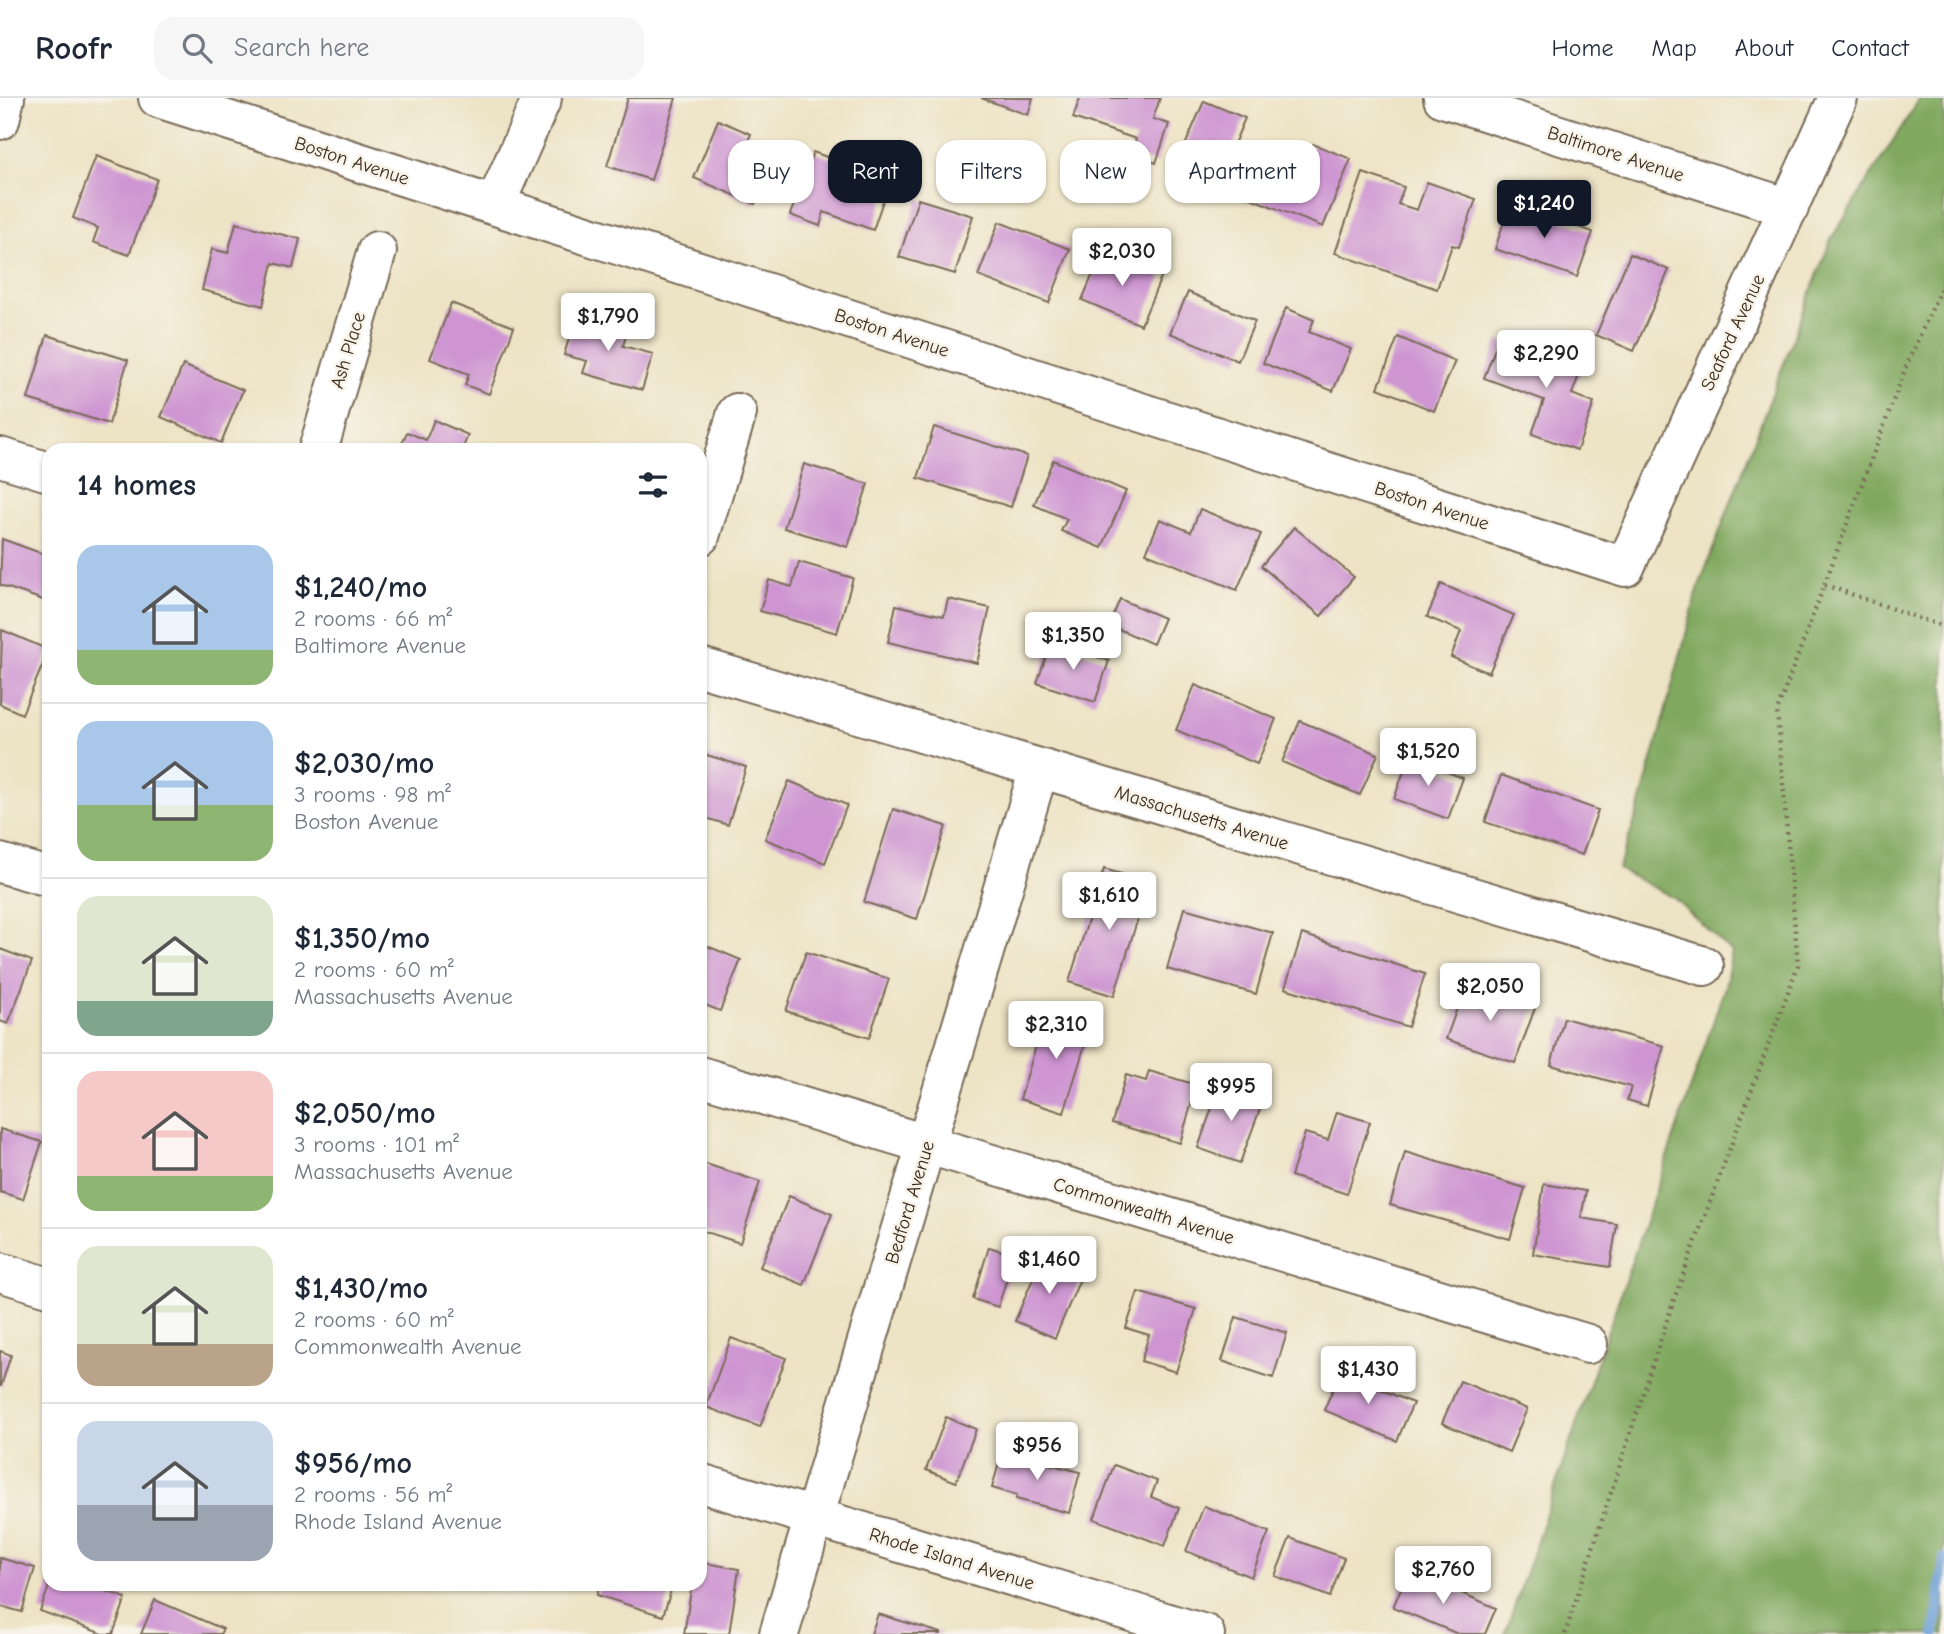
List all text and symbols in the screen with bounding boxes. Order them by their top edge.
search box [154,17,644,80]
text: Roofr [35,29,112,67]
icon: search [178,29,216,67]
text: Search here [234,33,369,63]
text: Home [1552,34,1613,62]
text: Map [1651,34,1697,62]
text: About [1735,34,1793,62]
text: Contact [1831,34,1909,62]
street label: Baltimore Avenue [1545,122,1687,186]
street label: Boston Avenue [292,132,412,190]
chip: Buy [728,140,814,203]
chip: Rent [828,140,922,203]
chip: Filters [936,140,1046,203]
chip: New [1060,140,1151,203]
chip: Apartment [1165,140,1320,203]
pin: $1,240 [1487,180,1601,240]
text: $1,240 [1513,189,1575,216]
pin: $2,030 [1065,228,1179,288]
text: $2,030 [1088,237,1156,264]
street label: Seaford Avenue [1696,271,1770,394]
pin: $1,790 [551,294,665,353]
text: $1,790 [577,302,639,329]
street label: Boston Avenue [832,304,952,362]
street label: Ash Place [326,309,370,391]
pin: $2,290 [1489,330,1603,390]
text: $2,290 [1513,339,1579,366]
icon: filters [634,466,672,504]
text: 14 homes [77,468,196,503]
street label: Boston Avenue [1372,477,1492,535]
text: $1,240/mo [294,570,427,605]
icon: home [133,573,217,657]
text: 2 rooms · 66 m² [294,605,452,632]
pin: $1,350 [1016,612,1130,672]
text: $1,350 [1041,621,1105,648]
text: Baltimore Avenue [294,632,466,659]
pin: $1,520 [1371,728,1485,788]
text: $1,520 [1396,737,1460,764]
text: $2,030/mo [294,746,434,781]
icon: home [133,749,217,833]
text: 3 rooms · 98 m² [294,781,451,808]
street label: Massachusetts Avenue [1112,781,1291,855]
text: Boston Avenue [294,808,438,835]
pin: $1,610 [1052,872,1166,932]
text: $1,610 [1078,881,1140,908]
text: $1,350/mo [294,921,430,956]
icon: home [133,924,217,1008]
text: 2 rooms · 60 m² [294,956,454,983]
pin: $2,050 [1433,964,1547,1023]
text: $2,050 [1456,972,1524,999]
text: Massachusetts Avenue [294,983,513,1010]
pin: $2,310 [999,1002,1113,1061]
text: $2,310 [1024,1010,1088,1037]
pin: $995 [1190,1063,1272,1123]
text: $995 [1206,1072,1256,1099]
text: $2,050/mo [294,1096,436,1131]
icon: home [133,1099,217,1183]
text: 3 rooms · 101 m² [294,1131,459,1158]
street label: Bedford Avenue [881,1138,939,1267]
text: Massachusetts Avenue [294,1158,513,1185]
street label: Commonwealth Avenue [1051,1173,1237,1249]
pin: $1,460 [992,1236,1106,1296]
text: $1,460 [1017,1245,1081,1272]
text: $1,430/mo [294,1271,428,1306]
icon: home [133,1274,217,1358]
text: 2 rooms · 60 m² [294,1306,454,1333]
text: Commonwealth Avenue [294,1333,522,1360]
pin: $1,430 [1311,1346,1425,1406]
text: $1,430 [1337,1355,1399,1382]
pin: $956 [996,1422,1078,1482]
text: $956 [1012,1431,1062,1458]
text: $956/mo [294,1446,412,1481]
icon: home [133,1449,217,1533]
text: 2 rooms · 56 m² [294,1481,452,1508]
text: Rhode Island Avenue [294,1508,502,1535]
street label: Rhode Island Avenue [866,1523,1037,1595]
pin: $2,760 [1386,1546,1500,1606]
text: $2,760 [1411,1555,1475,1582]

